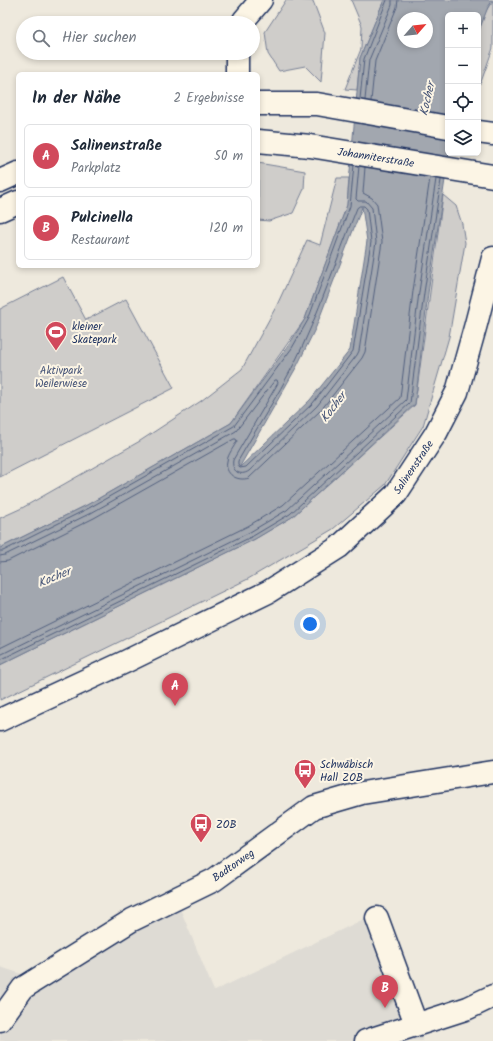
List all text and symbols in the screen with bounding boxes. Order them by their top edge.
north arrow [397,12,433,48]
map controls [445,12,481,156]
button: + [445,12,481,48]
search box [16,16,260,60]
text: Hier suchen [62,26,136,50]
icon: search [30,27,52,49]
button: − [445,48,481,84]
water label: Kocher [414,78,441,118]
button: locate [445,84,481,120]
text: In der Nähe [32,85,121,112]
text: 2 Ergebnisse [174,88,244,109]
button: layers [445,120,481,156]
text: Salinenstraße [71,134,162,158]
street label: Johanniterstraße [336,143,416,173]
text: A [42,146,50,167]
text: 50 m [214,146,243,167]
text: Parkplatz [71,158,121,179]
text: Pulcinella [71,206,133,230]
text: B [42,218,50,239]
text: 120 m [209,218,243,239]
text: Restaurant [71,230,130,251]
place label: kleiner Skatepark [72,318,117,349]
sports icon: kleiner Skatepark [43,319,69,352]
park label: Aktivpark Weilerwiese [35,362,87,393]
water label: Kocher [316,386,353,426]
street label: Salinenstraße [389,437,439,498]
water label: Kocher [35,561,76,593]
your location [300,614,320,634]
pin: A [162,673,188,706]
place label: Schwäbisch Hall ZOB [320,756,373,787]
bus stop icon: Schwäbisch Hall ZOB [292,757,318,790]
bus stop icon: ZOB [188,811,214,844]
place label: ZOB [216,816,237,834]
street label: Badtorweg [209,845,258,887]
pin: B [372,975,398,1008]

